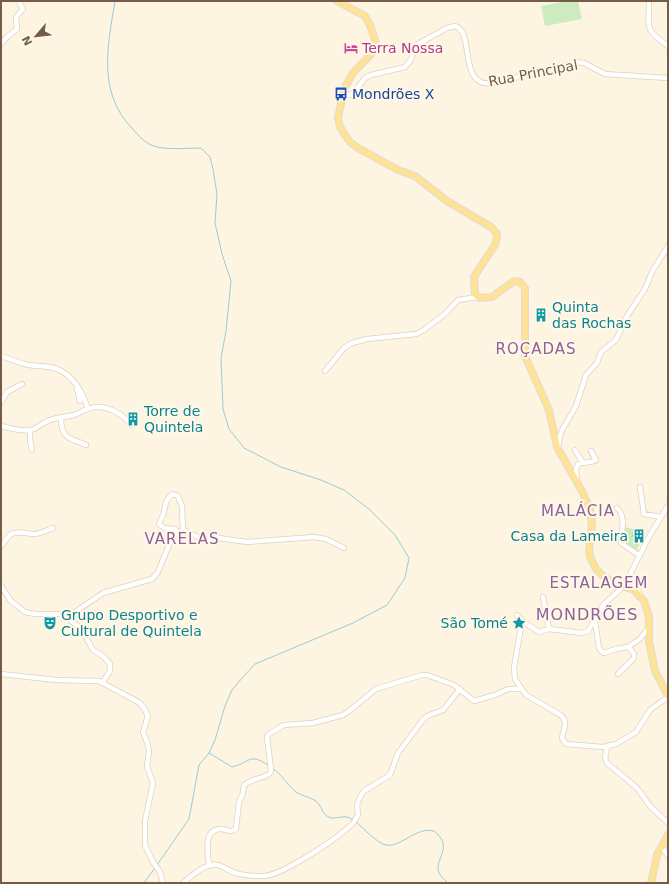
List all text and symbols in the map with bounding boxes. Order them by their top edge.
north arrow [16,16,56,56]
text: N [20,33,36,48]
hotel icon: Terra Nossa [343,40,359,56]
place label: Terra Nossa [361,40,443,56]
street label: Rua Principal [487,56,579,90]
bus stop icon: Mondrões X [333,86,349,102]
place label: Mondrões X [352,86,435,102]
place label: Quinta das Rochas [552,299,631,331]
building icon: Quinta das Rochas [533,307,549,323]
district label: ROÇADAS [495,340,577,358]
place label: Torre de Quintela [143,403,203,435]
building icon: Torre de Quintela [125,411,141,427]
district label: MALÁCIA [541,501,615,520]
place label: Casa da Lameira [511,528,628,544]
building icon: Casa da Lameira [631,528,647,544]
district label: VARELAS [145,530,219,548]
district label: ESTALAGEM [550,574,649,592]
district label: MONDRÕES [536,605,638,624]
place label: Grupo Desportivo e Cultural de Quintela [61,607,202,639]
theatre icon: Grupo Desportivo e Cultural de Quintela [42,615,58,631]
place label: São Tomé [441,615,508,631]
place icon: São Tomé [511,615,527,631]

